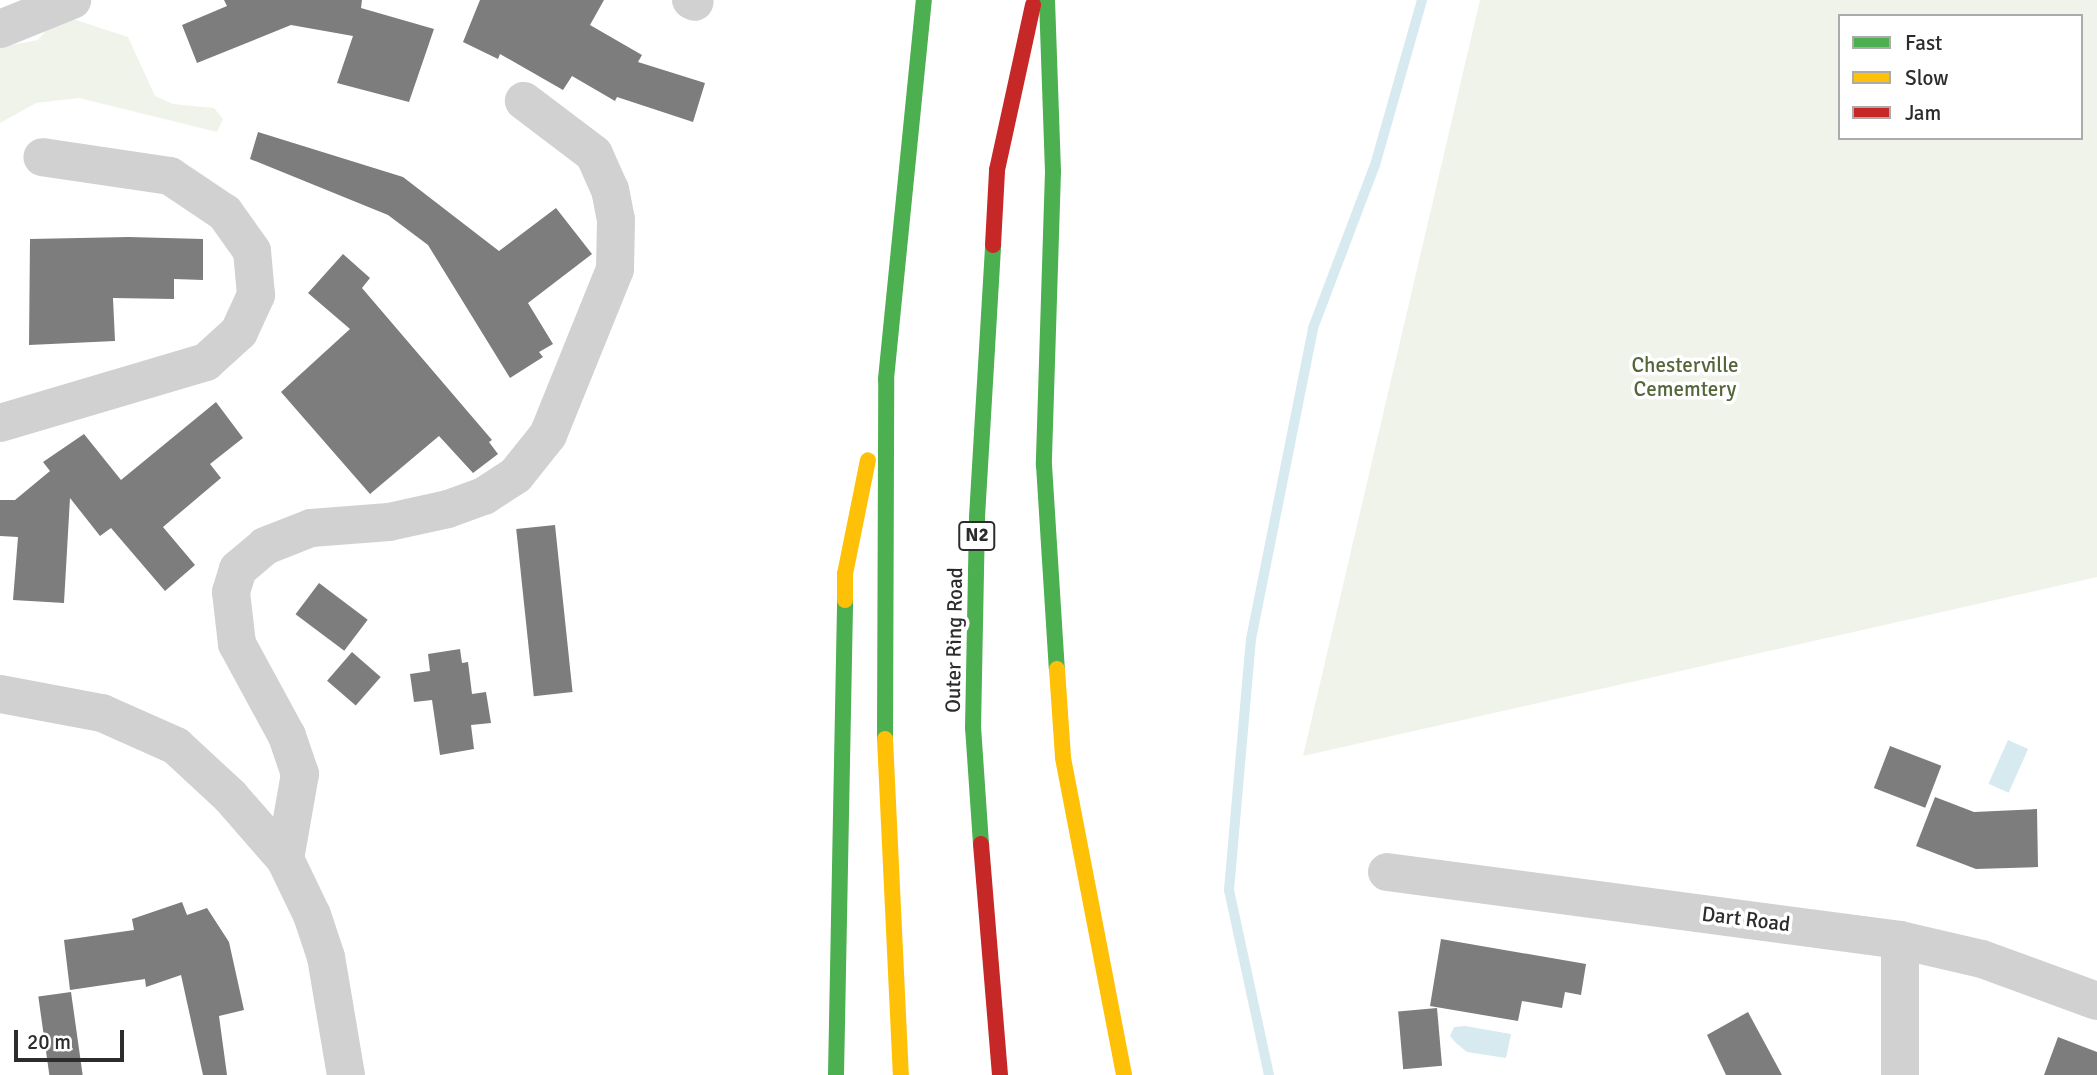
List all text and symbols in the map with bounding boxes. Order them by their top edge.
legend [1838,14,2083,140]
text: Fast [1905,30,1942,56]
text: Slow [1905,65,1949,91]
text: Jam [1905,100,1941,126]
park label: Chesterville Cememtery [1631,352,1739,402]
road number: N2 [958,520,996,552]
street label: Outer Ring Road [940,567,968,713]
street label: Dart Road [1700,901,1792,937]
scale bar [18,1016,128,1060]
text: 20 m [27,1029,71,1055]

